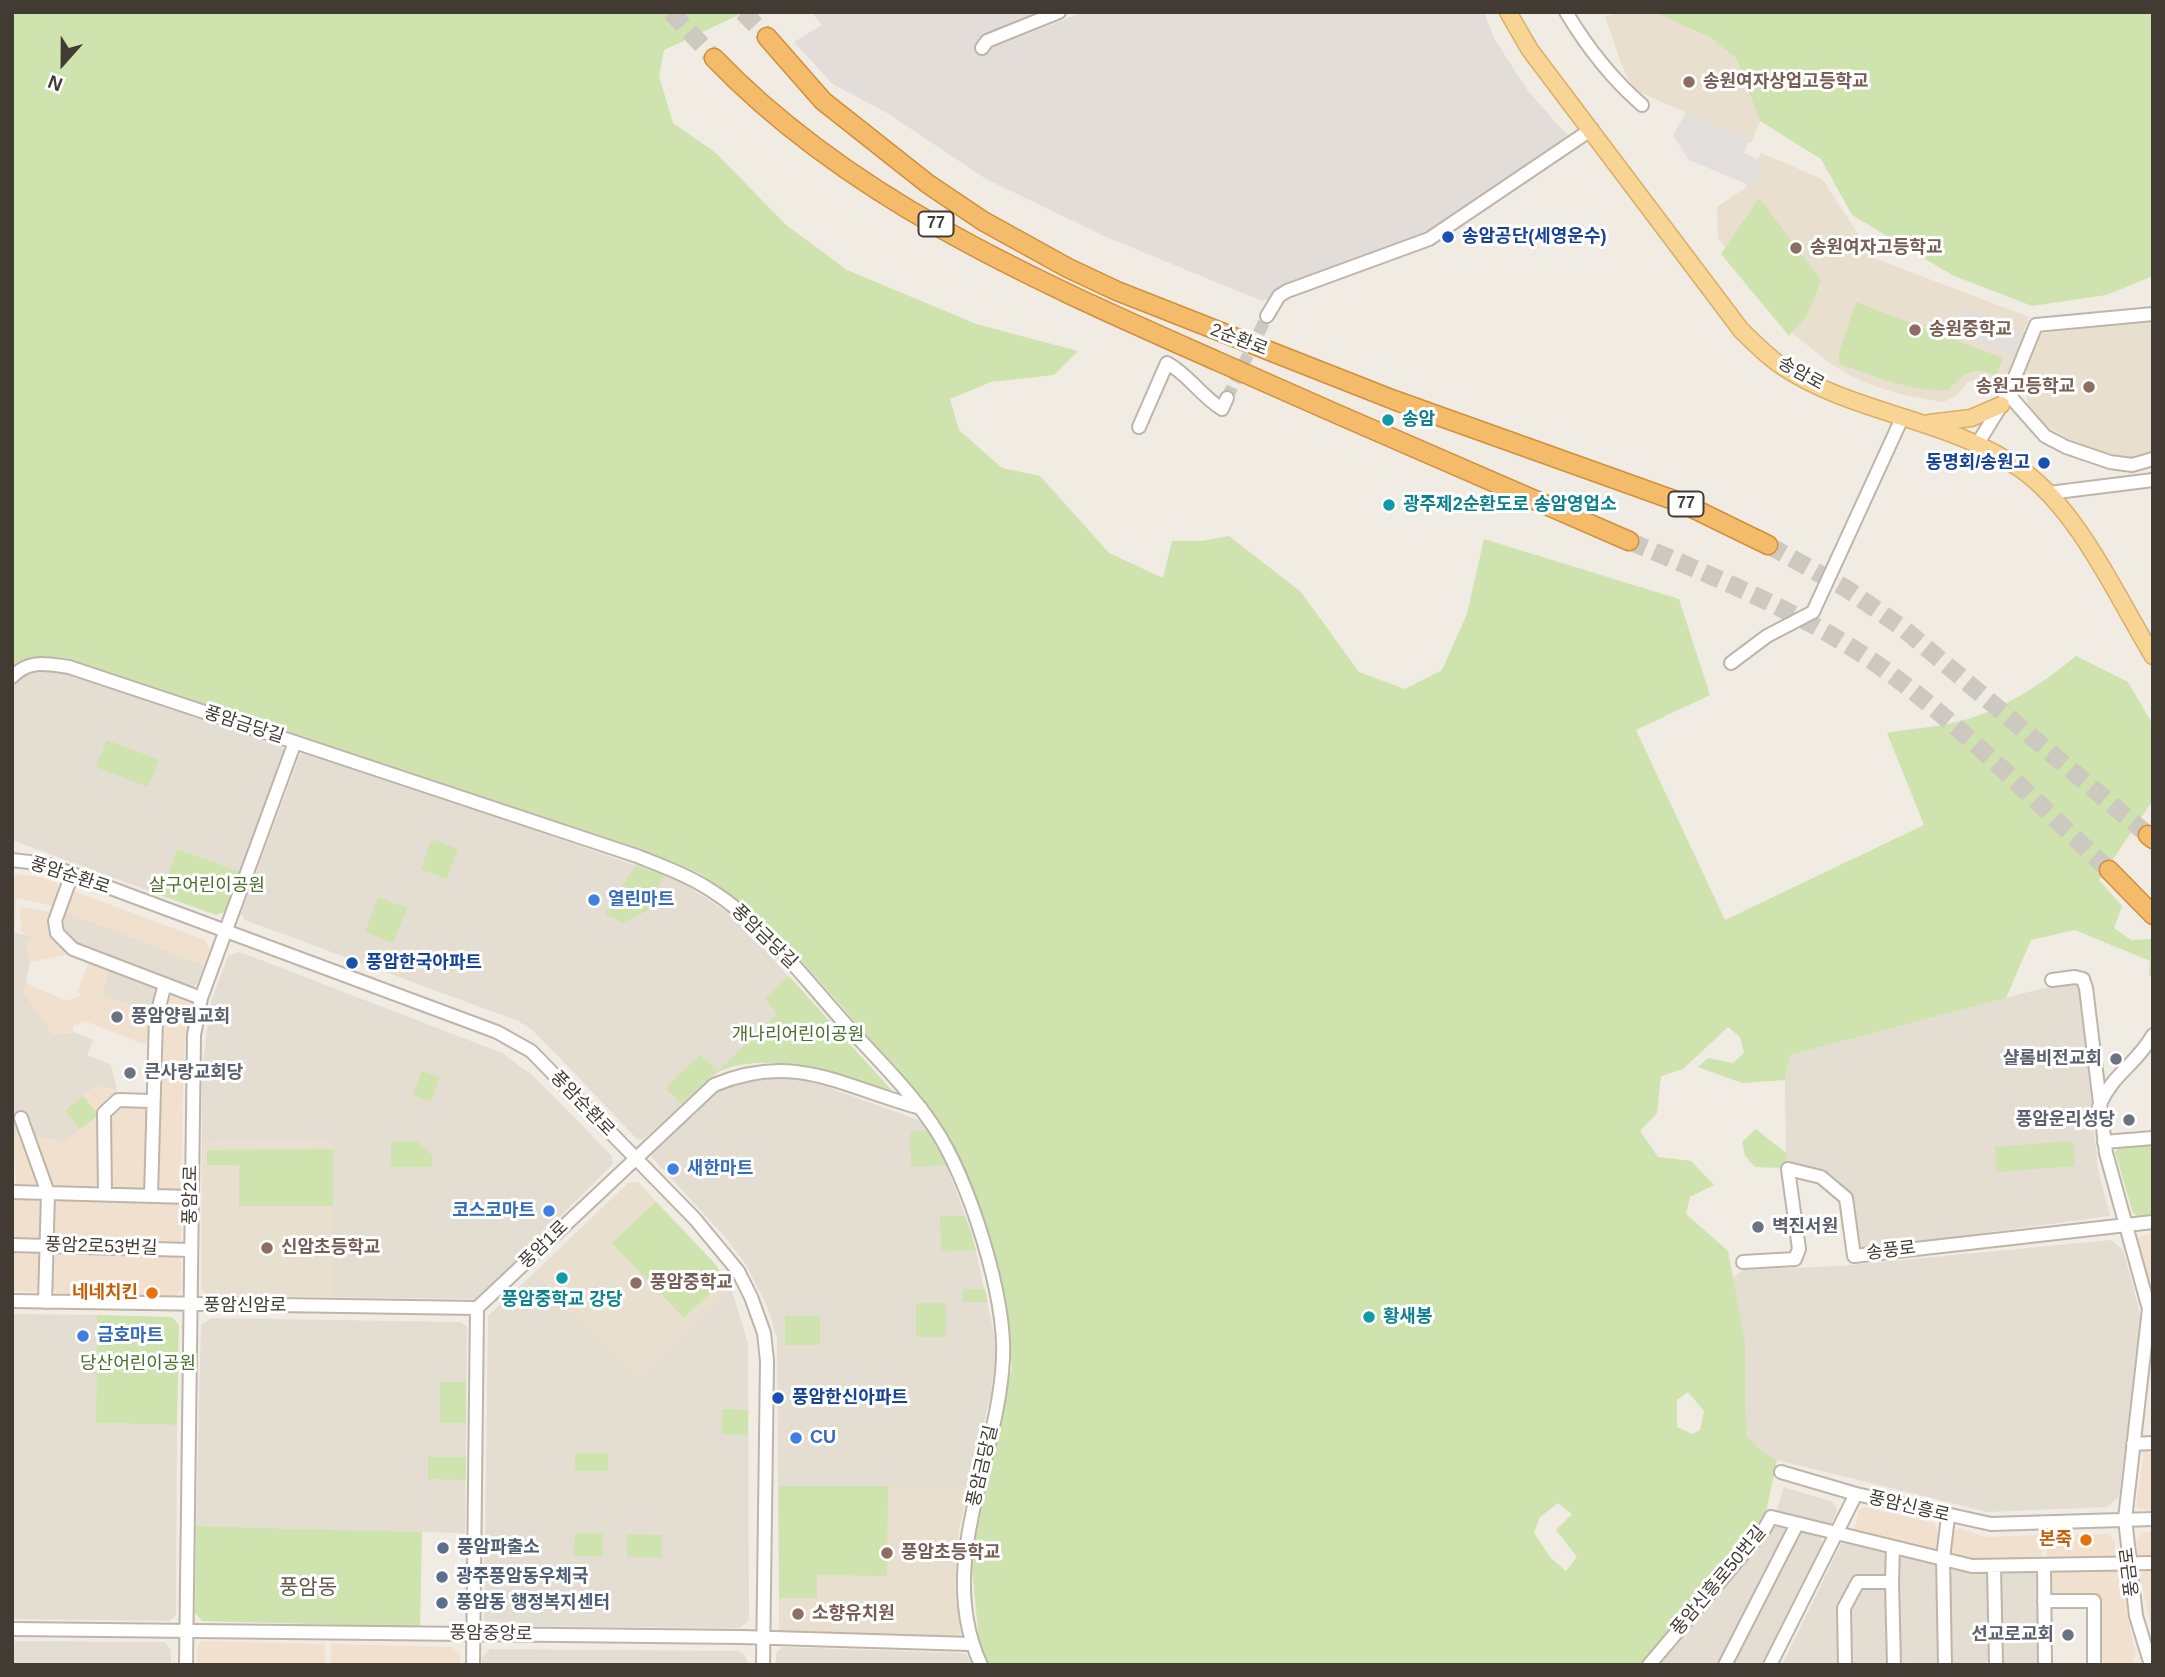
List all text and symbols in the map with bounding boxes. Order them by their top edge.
north arrow [28,28,98,98]
text: N [45,71,65,95]
place label: 송원여자상업고등학교 [1703,71,1869,93]
marker: 송원여자상업고등학교 [1681,74,1697,90]
road number: 77 [918,212,954,236]
place label: 송암공단(세영운수) [1462,226,1606,248]
marker: 송암공단(세영운수) [1440,229,1456,245]
place label: 송원여자고등학교 [1810,237,1942,259]
marker: 송원여자고등학교 [1788,240,1804,256]
street label: 2순환로 [1207,319,1271,361]
place label: 송원중학교 [1929,319,2012,341]
marker: 송원중학교 [1907,322,1923,338]
street label: 송암로 [1774,353,1828,395]
place label: 송원고등학교 [1976,376,2075,398]
marker: 송원고등학교 [2081,379,2097,395]
place label: 송암 [1402,409,1435,431]
marker: 송암 [1380,412,1396,428]
place label: 동명회/송원고 [1926,452,2030,474]
marker: 동명회/송원고 [2036,455,2052,471]
road number: 77 [1668,491,1704,516]
place label: 광주제2순환도로 송암영업소 [1403,494,1617,516]
marker: 광주제2순환도로 송암영업소 [1381,497,1397,513]
street label: 풍암금당길 [201,702,287,748]
street label: 풍암순환로 [27,853,113,899]
park label: 살구어린이공원 [149,875,265,897]
place label: 열린마트 [608,889,674,911]
marker: 열린마트 [586,892,602,908]
street label: 풍암금당길 [727,900,801,974]
place label: 풍암한국아파트 [366,952,482,974]
marker: 풍암한국아파트 [344,955,360,971]
place label: 풍암양림교회 [131,1006,230,1028]
marker: 풍암양림교회 [109,1009,125,1025]
park label: 개나리어린이공원 [732,1024,864,1046]
place label: 샬롬비전교회 [2003,1048,2102,1070]
marker: 샬롬비전교회 [2108,1051,2124,1067]
place label: 큰사랑교회당 [144,1062,243,1084]
marker: 큰사랑교회당 [122,1065,138,1081]
street label: 풍암순환로 [545,1067,619,1141]
place label: 풍암운리성당 [2016,1109,2115,1131]
marker: 풍암운리성당 [2121,1112,2137,1128]
place label: 새한마트 [687,1158,753,1180]
marker: 새한마트 [665,1161,681,1177]
street label: 풍암2로 [180,1165,202,1225]
place label: 코스코마트 [452,1200,535,1222]
marker: 코스코마트 [541,1203,557,1219]
street label: 풍암1로 [515,1216,573,1274]
place label: 벽진서원 [1772,1216,1838,1238]
marker: 벽진서원 [1750,1219,1766,1235]
street label: 풍암2로53번길 [44,1234,158,1260]
place label: 신암초등학교 [281,1237,380,1259]
street label: 송풍로 [1865,1237,1917,1265]
marker: 신암초등학교 [259,1240,275,1256]
marker: 풍암중학교 강당 [554,1270,570,1286]
place label: 풍암중학교 [650,1272,733,1294]
marker: 풍암중학교 [628,1275,644,1291]
place label: 네네치킨 [72,1282,138,1304]
marker: 네네치킨 [144,1285,160,1301]
place label: 풍암중학교 강당 [502,1289,622,1311]
street label: 풍암신암로 [204,1295,286,1317]
place label: 황새봉 [1383,1306,1433,1328]
marker: 황새봉 [1361,1309,1377,1325]
place label: 금호마트 [97,1325,163,1347]
marker: 금호마트 [75,1328,91,1344]
park label: 당산어린이공원 [80,1353,196,1375]
place label: 풍암한신아파트 [792,1387,908,1409]
marker: 풍암한신아파트 [770,1390,786,1406]
street label: 풍암금당길 [963,1423,1003,1509]
place label: CU [810,1427,836,1449]
marker: CU [788,1430,804,1446]
street label: 풍암신흥로 [1866,1487,1952,1527]
street label: 풍암신흥로50번길 [1667,1522,1771,1640]
place label: 본죽 [2039,1529,2072,1551]
marker: 본죽 [2078,1532,2094,1548]
place label: 풍암파출소 [457,1537,540,1559]
marker: 풍암파출소 [435,1540,451,1556]
place label: 풍암초등학교 [901,1542,1000,1564]
marker: 풍암초등학교 [879,1545,895,1561]
street label: 풍금로 [2116,1546,2144,1598]
place label: 광주풍암동우체국 [456,1566,588,1588]
marker: 광주풍암동우체국 [434,1569,450,1585]
district label: 풍암동 [279,1575,337,1601]
place label: 풍암동 행정복지센터 [456,1592,610,1614]
marker: 풍암동 행정복지센터 [434,1595,450,1611]
place label: 소향유치원 [812,1603,895,1625]
marker: 소향유치원 [790,1606,806,1622]
street label: 풍암중앙로 [449,1622,533,1646]
place label: 선교로교회 [1971,1624,2054,1646]
marker: 선교로교회 [2060,1627,2076,1643]

